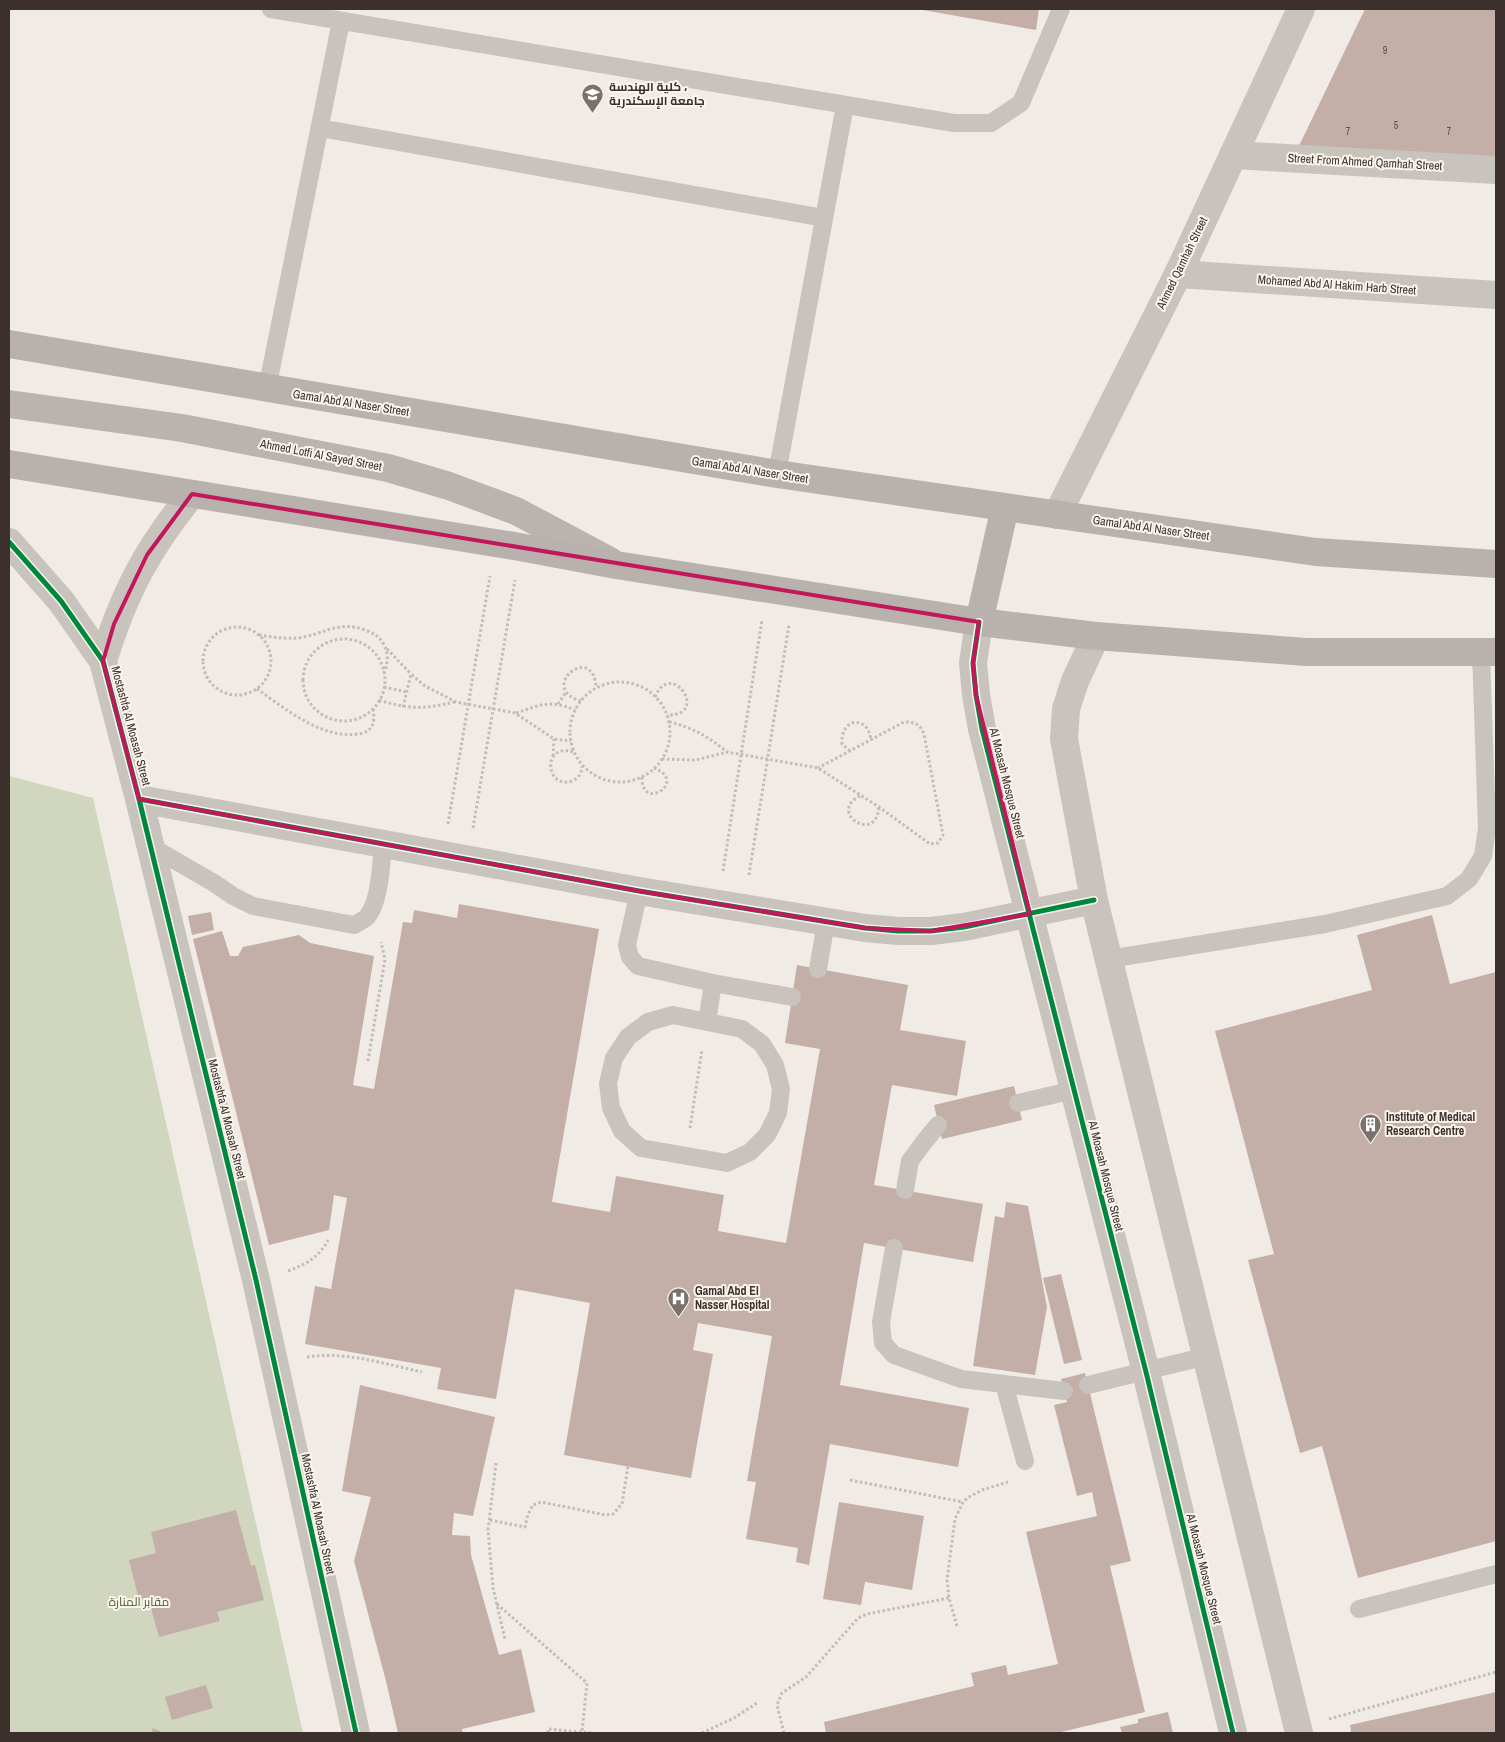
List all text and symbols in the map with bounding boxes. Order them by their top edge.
house number: 9 [1383,44,1388,57]
place label: كلية الهندسة ، جامعة الإسكندرية [609,79,705,109]
school or university icon: كلية الهندسة ، جامعة الإسكندرية [581,82,605,113]
house number: 5 [1394,119,1399,132]
house number: 7 [1346,125,1351,138]
house number: 7 [1447,125,1452,138]
street label: Street From Ahmed Qamhah Street [1287,150,1443,174]
street label: Ahmed Qamhah Street [1152,214,1211,313]
street label: Mohamed Abd Al Hakim Harb Street [1257,271,1417,299]
street label: Gamal Abd Al Naser Street [292,386,411,420]
street label: Ahmed Lotfi Al Sayed Street [258,435,383,475]
street label: Gamal Abd Al Naser Street [691,453,810,487]
street label: Gamal Abd Al Naser Street [1092,512,1211,544]
street label: Mostashfa Al Moasah Street [107,664,155,788]
street label: Al Moasah Mosque Street [985,725,1029,840]
street label: Mostashfa Al Moasah Street [204,1057,250,1181]
place label: Institute of Medical Research Centre [1386,1109,1475,1139]
building icon: Institute of Medical Research Centre [1358,1112,1382,1143]
street label: Al Moasah Mosque Street [1084,1118,1128,1233]
place label: Gamal Abd El Nasser Hospital [695,1283,770,1313]
hospital icon: Gamal Abd El Nasser Hospital [667,1286,691,1317]
street label: Mostashfa Al Moasah Street [297,1452,339,1576]
street label: Al Moasah Mosque Street [1182,1511,1226,1626]
park label: مقابر المنارة [109,1594,169,1610]

